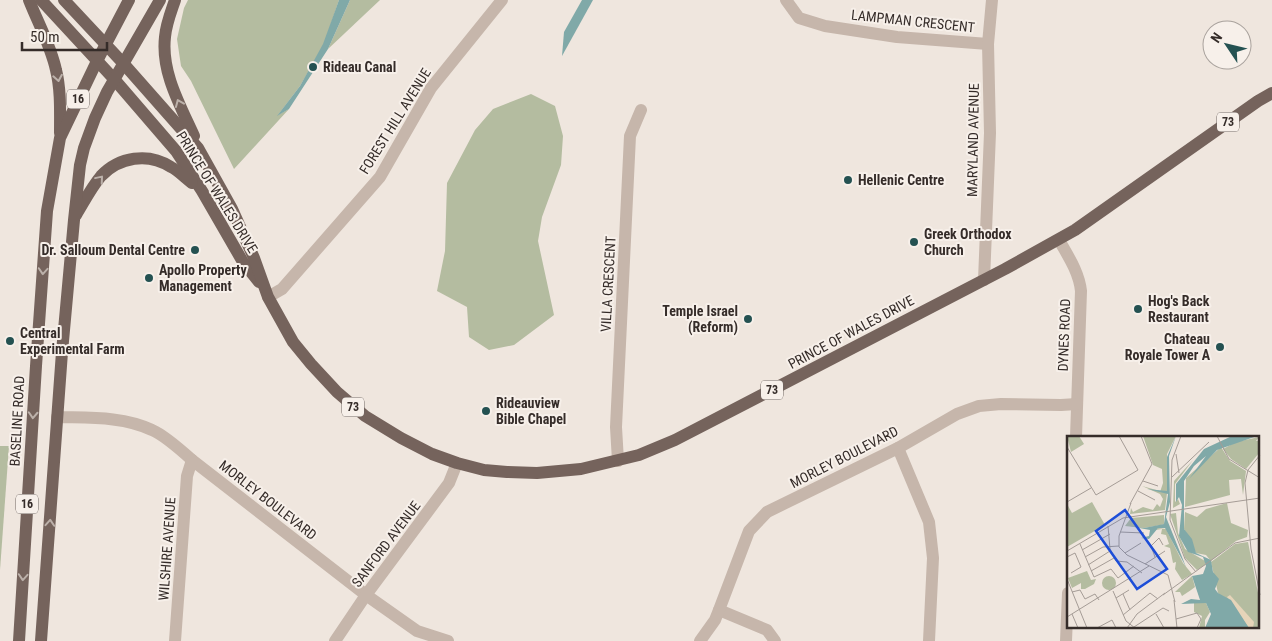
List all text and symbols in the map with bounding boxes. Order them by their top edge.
street label: LAMPMAN CRESCENT [850,7,976,35]
scale bar [22,20,108,52]
north arrow [1202,20,1252,70]
text: 50 m [30,28,60,46]
text: N [1207,29,1225,46]
place label: Rideau Canal [323,59,396,75]
marker: Rideau Canal [307,61,319,73]
street label: FOREST HILL AVENUE [356,65,434,177]
one-way arrow [52,74,62,83]
street label: MARYLAND AVENUE [964,83,982,197]
road number: 16 [67,90,89,108]
one-way arrow [175,99,186,108]
road number: 73 [1217,112,1239,132]
street label: PRINCE OF WALES DRIVE [173,128,261,256]
place label: Hellenic Centre [858,172,944,188]
marker: Hellenic Centre [842,174,854,186]
one-way arrow [94,175,103,184]
place label: Greek Orthodox Church [924,226,1012,258]
street label: VILLA CRESCENT [597,235,619,333]
marker: Greek Orthodox Church [908,236,920,248]
place label: Dr. Salloum Dental Centre [41,242,185,258]
marker: Dr. Salloum Dental Centre [189,244,201,256]
place label: Apollo Property Management [159,262,247,294]
one-way arrow [37,268,48,276]
marker: Apollo Property Management [143,272,155,284]
street label: PRINCE OF WALES DRIVE [785,292,917,372]
place label: Hog's Back Restaurant [1148,293,1210,325]
street label: DYNES ROAD [1055,298,1073,372]
place label: Temple Israel (Reform) [662,303,738,336]
marker: Hog's Back Restaurant [1132,303,1144,315]
marker: Temple Israel (Reform) [742,313,754,325]
place label: Central Experimental Farm [20,325,125,357]
place label: Chateau Royale Tower A [1125,331,1211,363]
marker: Central Experimental Farm [4,335,16,347]
marker: Chateau Royale Tower A [1214,341,1226,353]
street label: BASELINE ROAD [7,375,27,467]
road number: 73 [761,380,783,400]
place label: Rideauview Bible Chapel [496,395,566,427]
road number: 73 [342,398,364,417]
marker: Rideauview Bible Chapel [480,405,492,417]
one-way arrow [27,411,38,419]
street label: MORLEY BOULEVARD [787,423,901,491]
inset map [1067,436,1260,628]
street label: MORLEY BOULEVARD [216,457,320,543]
road number: 16 [16,494,38,514]
street label: WILSHIRE AVENUE [155,497,179,601]
street label: SANFORD AVENUE [348,498,424,590]
one-way arrow [44,518,55,526]
one-way arrow [17,573,28,581]

